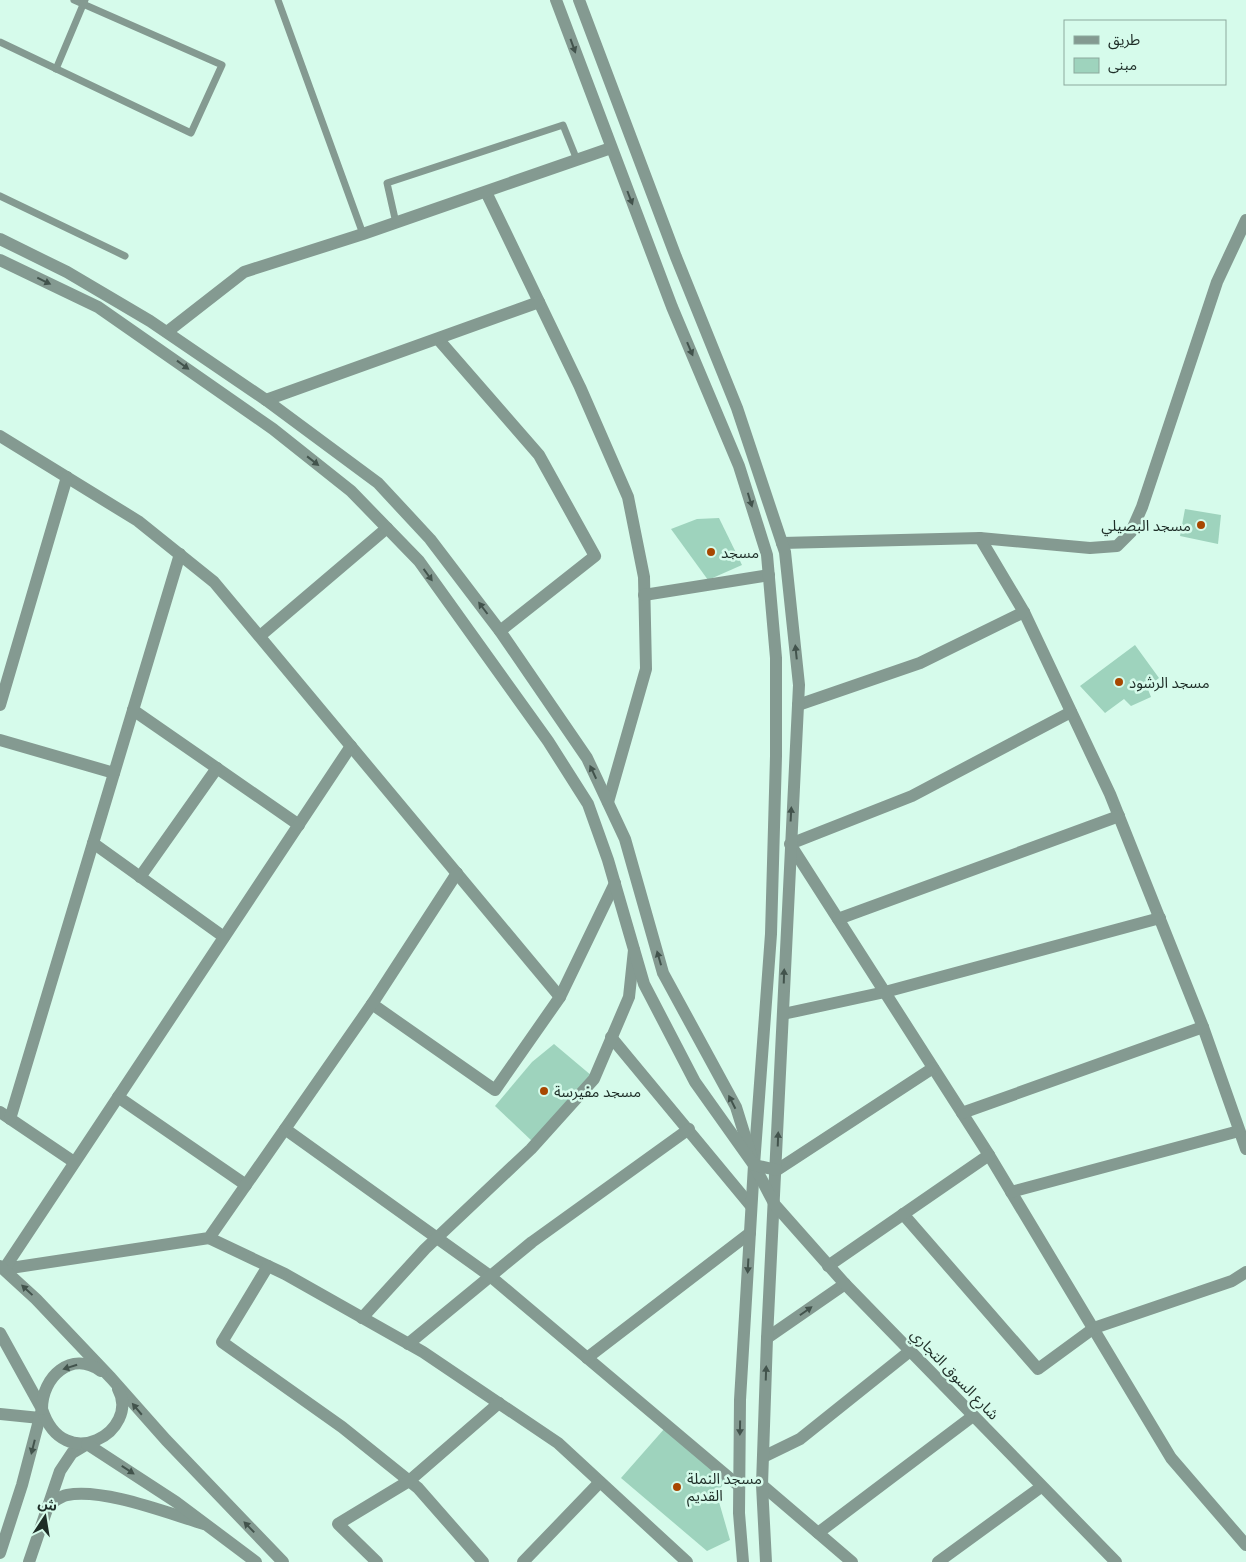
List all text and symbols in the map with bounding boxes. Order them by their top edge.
legend [1064,20,1226,85]
text: طريق [1108,30,1140,50]
one-way arrow [569,39,577,54]
text: مبنى [1108,55,1137,74]
one-way arrow [626,191,634,206]
one-way arrow [37,277,51,285]
one-way arrow [686,342,694,356]
one-way arrow [176,360,189,370]
one-way arrow [306,456,319,467]
one-way arrow [746,493,754,508]
place label: مسجد البصيلي [1101,516,1191,537]
marker: مسجد البصيلي [1195,519,1207,531]
place label: مسجد [721,543,759,562]
marker: مسجد [705,546,717,558]
one-way arrow [423,568,434,581]
one-way arrow [478,601,488,615]
one-way arrow [792,644,800,660]
place label: مسجد الرشود [1129,673,1210,692]
marker: مسجد الرشود [1113,676,1125,688]
one-way arrow [589,765,597,779]
one-way arrow [788,806,796,822]
one-way arrow [654,950,662,965]
one-way arrow [781,968,789,984]
place label: مسجد مفيرسة [554,1082,641,1101]
marker: مسجد مفيرسة [538,1085,550,1097]
one-way arrow [728,1095,736,1109]
one-way arrow [775,1130,783,1146]
one-way arrow [743,1258,751,1274]
one-way arrow [21,1284,33,1296]
one-way arrow [799,1306,813,1316]
street label: شارع السوق التجاري [905,1325,1003,1426]
one-way arrow [62,1363,77,1371]
one-way arrow [763,1365,771,1381]
one-way arrow [132,1403,143,1416]
one-way arrow [735,1420,743,1436]
one-way arrow [29,1440,37,1455]
one-way arrow [121,1466,135,1475]
place label: مسجد النملة القديم [687,1469,762,1507]
marker: مسجد النملة القديم [671,1481,683,1493]
north arrow [20,1492,70,1542]
text: ش [36,1493,59,1515]
one-way arrow [243,1521,255,1533]

